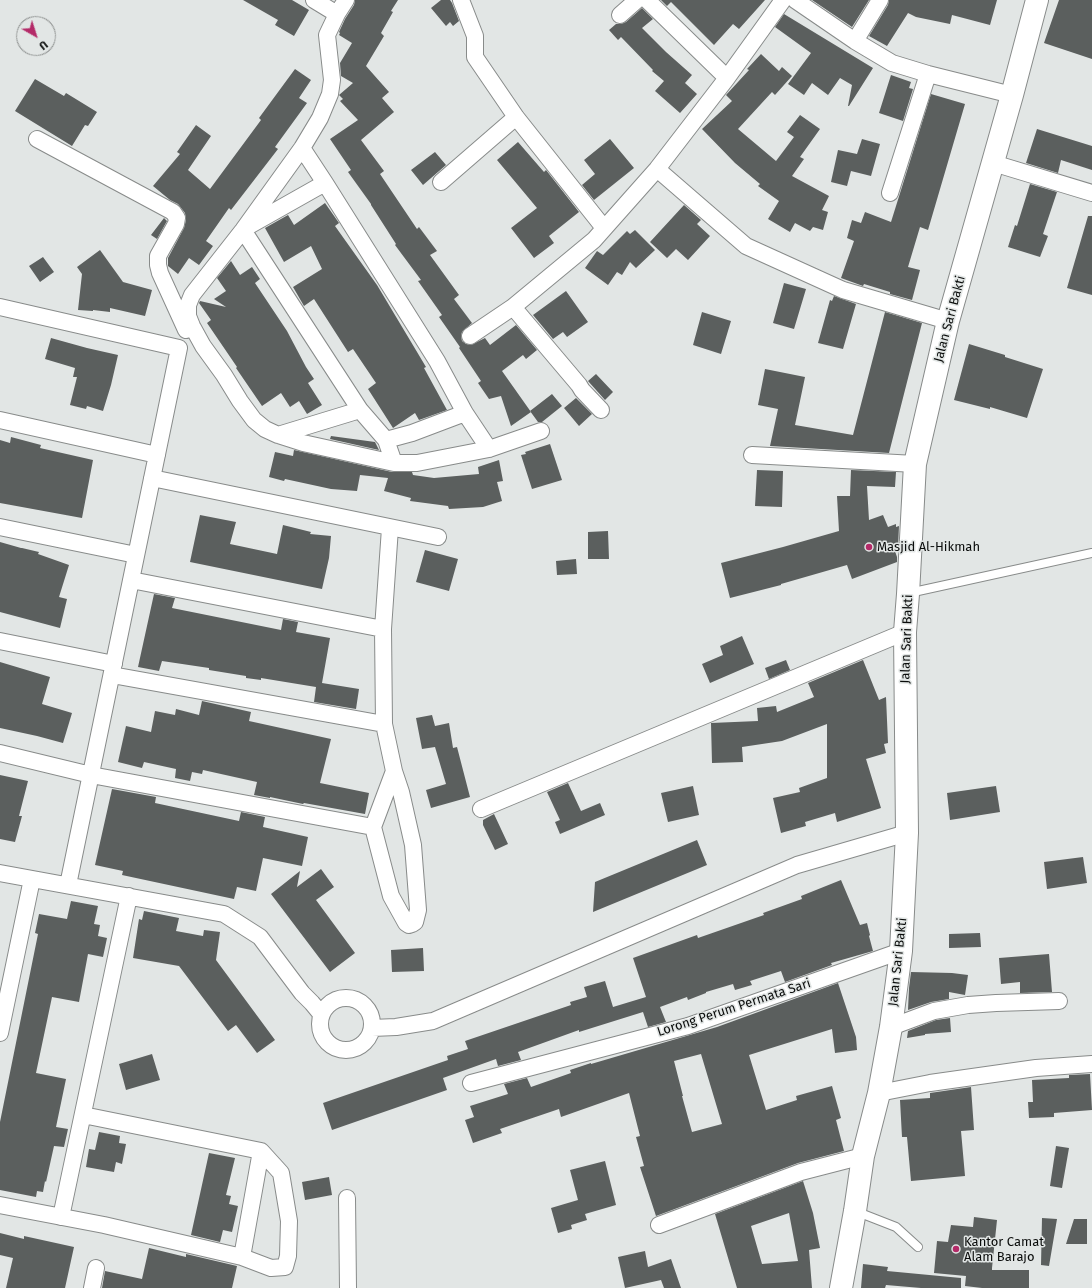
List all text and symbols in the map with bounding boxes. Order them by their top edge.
north arrow [16,16,56,56]
text: U [36,38,50,52]
street label: Jalan Sari Bakti [931,274,969,364]
place label: Masjid Al-Hikmah [877,539,980,555]
marker: Masjid Al-Hikmah [864,542,874,552]
street label: Jalan Sari Bakti [898,594,916,684]
street label: Jalan Sari Bakti [886,917,910,1007]
street label: Lorong Perum Permata Sari [655,976,813,1040]
place label: Kantor Camat Alam Barajo [964,1234,1044,1265]
marker: Kantor Camat Alam Barajo [951,1244,961,1254]

